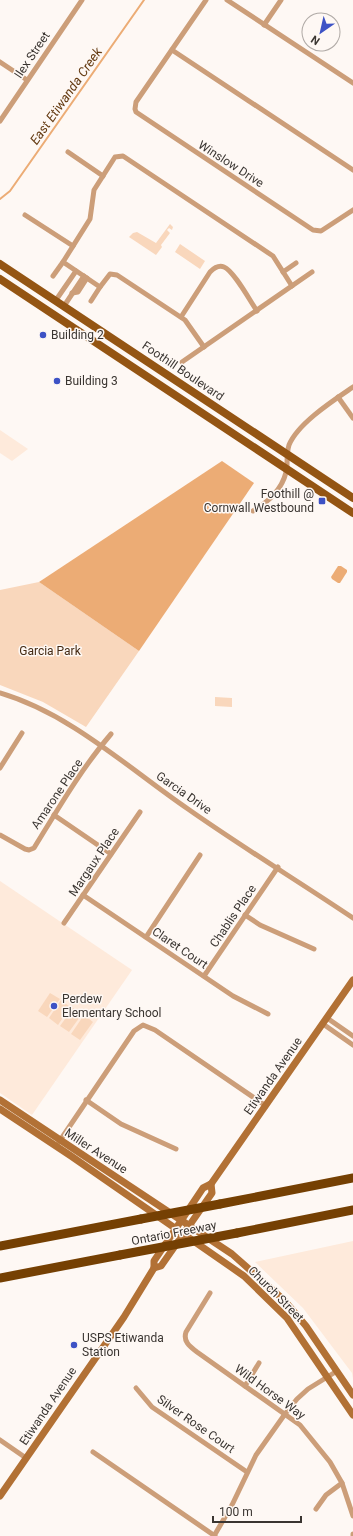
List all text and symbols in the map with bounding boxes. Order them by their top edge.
north arrow [301,12,341,52]
street label: Ilex Street [11,29,53,81]
text: N [309,32,323,47]
water label: East Etiwanda Creek [27,44,105,147]
street label: Winslow Drive [196,138,266,190]
place label: Building 2 [51,328,104,342]
marker: Building 2 [38,330,48,340]
street label: Foothill Boulevard [139,338,227,404]
place label: Building 3 [65,374,118,388]
marker: Building 3 [52,376,62,386]
place label: Foothill @ Cornwall Westbound [204,487,314,515]
marker: Foothill @ Cornwall Westbound [317,496,327,506]
park label: Garcia Park [19,644,82,658]
street label: Amarone Place [28,756,86,832]
street label: Garcia Drive [154,769,214,817]
street label: Margaux Place [66,825,122,899]
street label: Chablis Place [207,882,259,950]
street label: Claret Court [150,924,211,972]
place label: Perdew Elementary School [62,992,162,1020]
marker: Perdew Elementary School [49,1001,59,1011]
street label: Etiwanda Avenue [241,1035,305,1117]
street label: Miller Avenue [62,1126,130,1176]
street label: Ontario Freeway [130,1218,218,1248]
street label: Church Street [245,1263,307,1325]
place label: USPS Etiwanda Station [82,1331,164,1359]
marker: USPS Etiwanda Station [69,1340,79,1350]
street label: Wild Horse Way [232,1362,308,1422]
street label: Etiwanda Avenue [17,1364,79,1448]
street label: Silver Rose Court [155,1392,238,1456]
scale bar [213,1498,301,1524]
text: 100 m [219,1505,253,1519]

